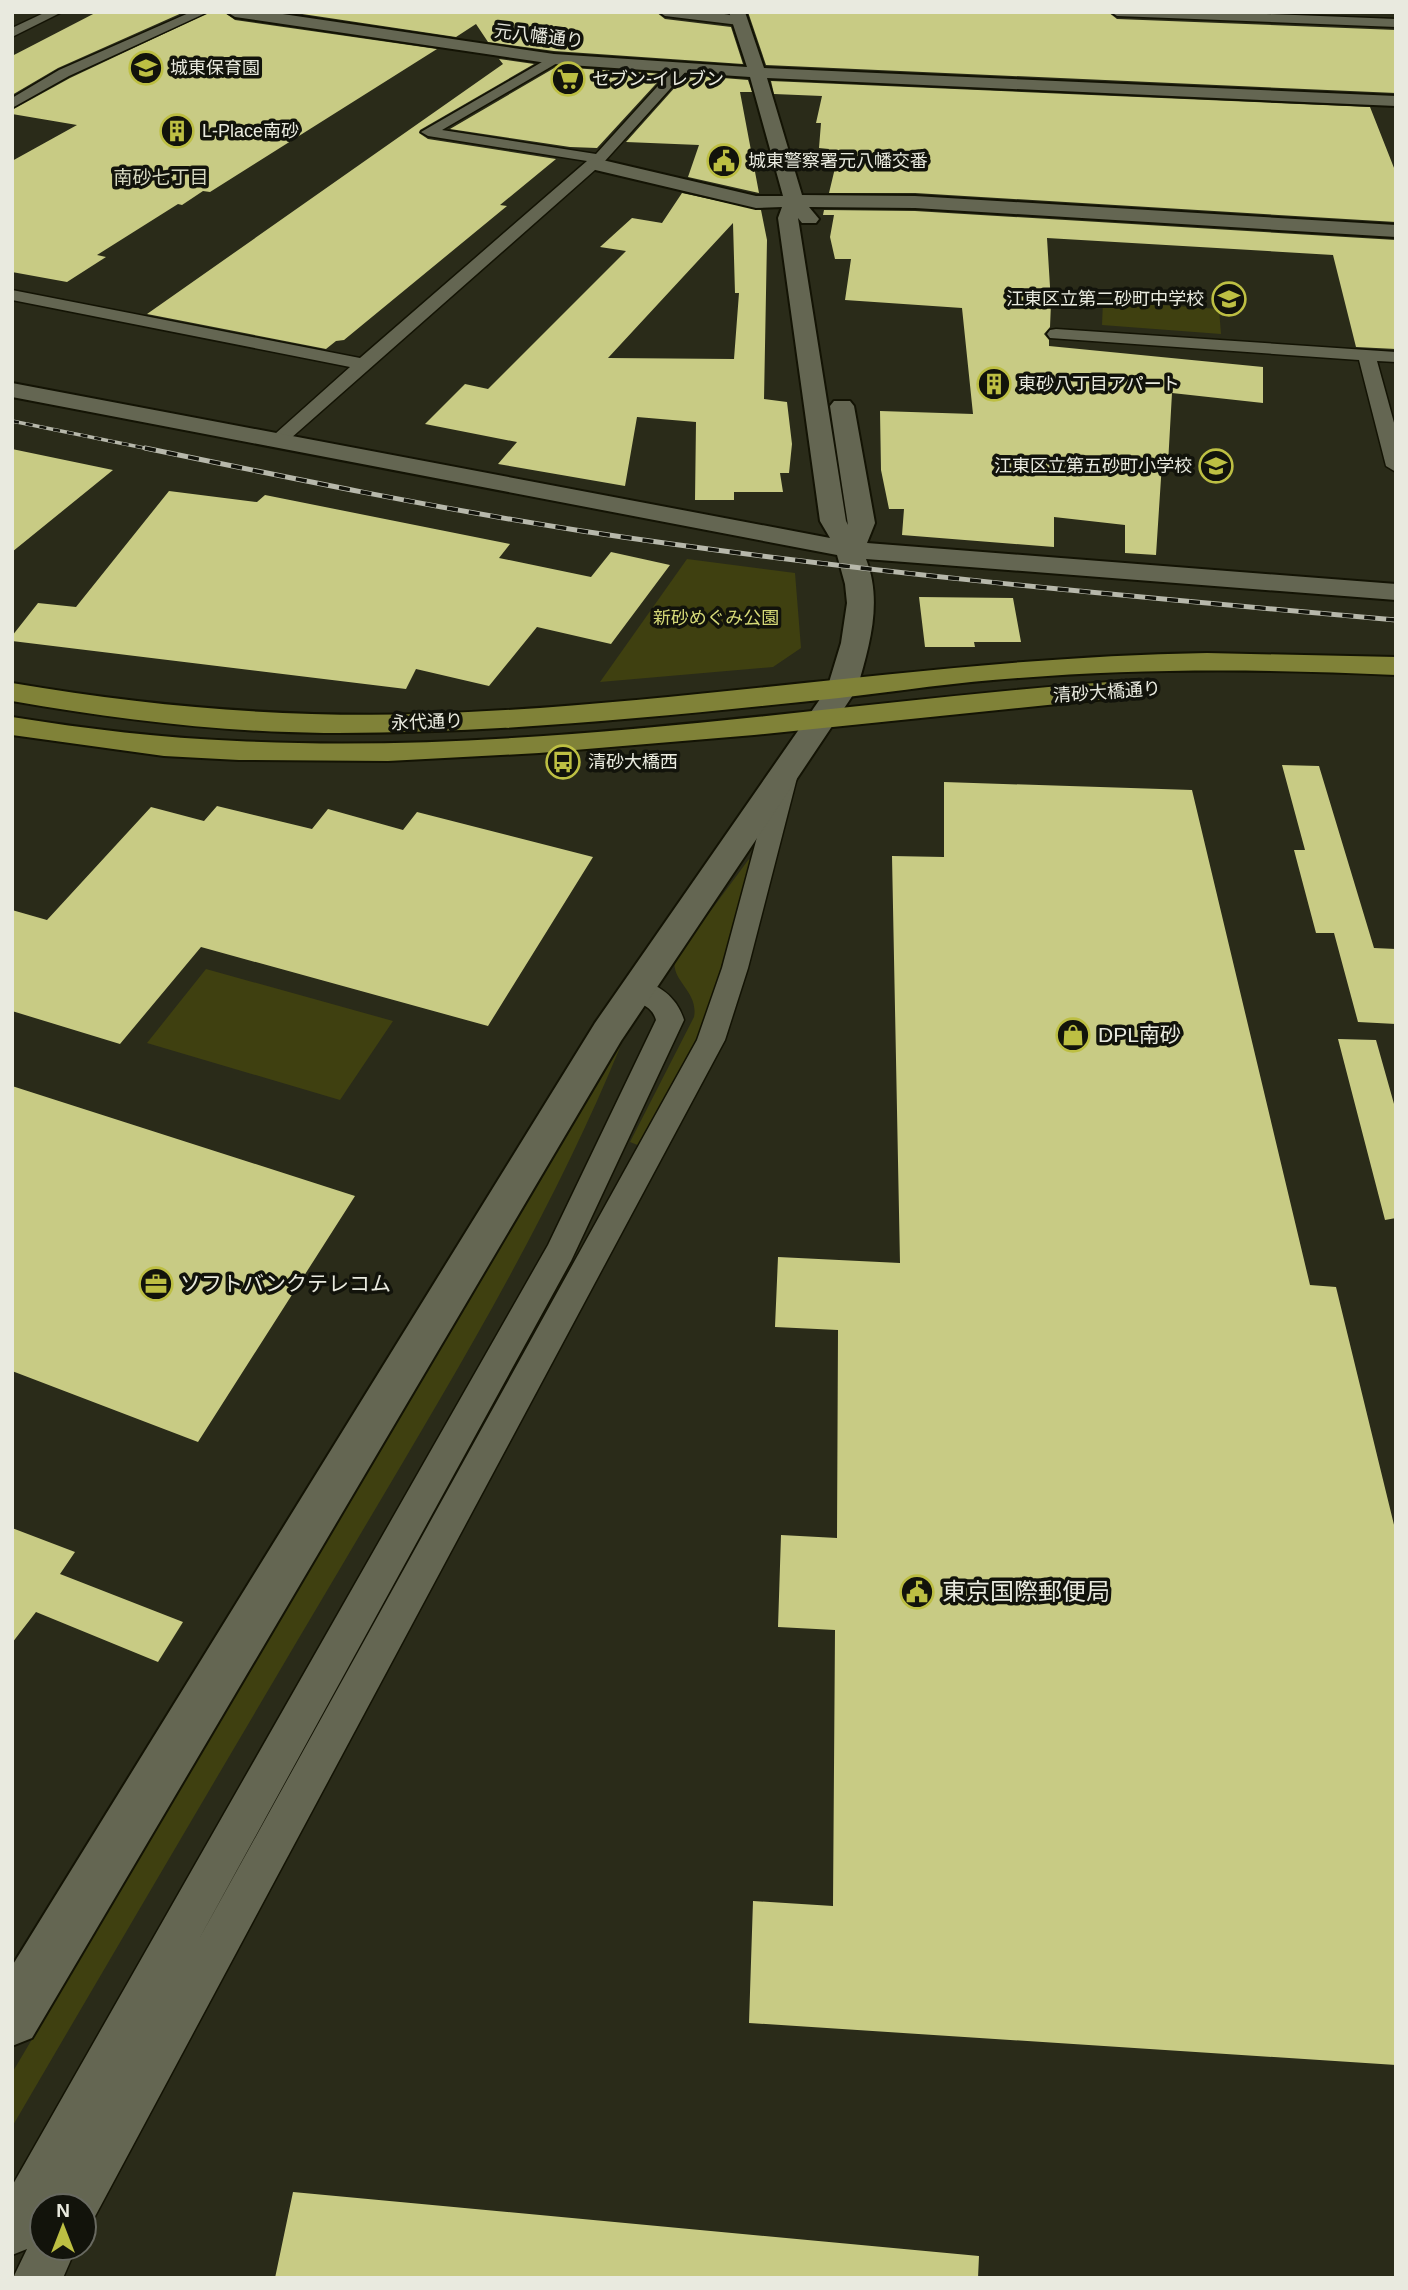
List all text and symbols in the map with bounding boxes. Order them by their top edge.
street label: 元八幡通り [493,21,585,51]
school or university icon: 城東保育園 [127,49,165,87]
place label: 城東保育園 [170,58,260,78]
supermarket icon: セブン-イレブン [549,60,587,98]
place label: セブン-イレブン [592,69,724,89]
building icon: L-Place南砂 [158,112,196,150]
place label: L-Place南砂 [202,121,299,141]
public building icon: 城東警察署元八幡交番 [705,142,743,180]
place label: 城東警察署元八幡交番 [748,151,928,171]
district label: 南砂七丁目 [113,167,209,188]
school or university icon: 江東区立第二砂町中学校 [1210,280,1248,318]
place label: 江東区立第二砂町中学校 [1006,289,1204,309]
building icon: 東砂八丁目アパート [975,365,1013,403]
place label: 東砂八丁目アパート [1018,374,1180,394]
school or university icon: 江東区立第五砂町小学校 [1197,447,1235,485]
place label: 江東区立第五砂町小学校 [994,456,1192,476]
park label: 新砂めぐみ公園 [653,608,779,628]
street label: 清砂大橋通り [1052,678,1162,706]
street label: 永代通り [391,711,463,733]
bus stop icon: 清砂大橋西 [544,743,582,781]
place label: 清砂大橋西 [588,752,678,772]
shop icon: DPL南砂 [1054,1016,1092,1054]
place label: DPL南砂 [1098,1023,1181,1046]
office icon: ソフトバンクテレコム [137,1265,175,1303]
place label: ソフトバンクテレコム [180,1272,391,1295]
public building icon: 東京国際郵便局 [898,1573,936,1611]
place label: 東京国際郵便局 [942,1578,1110,1605]
north arrow [28,2192,98,2262]
text: N [56,2200,70,2221]

